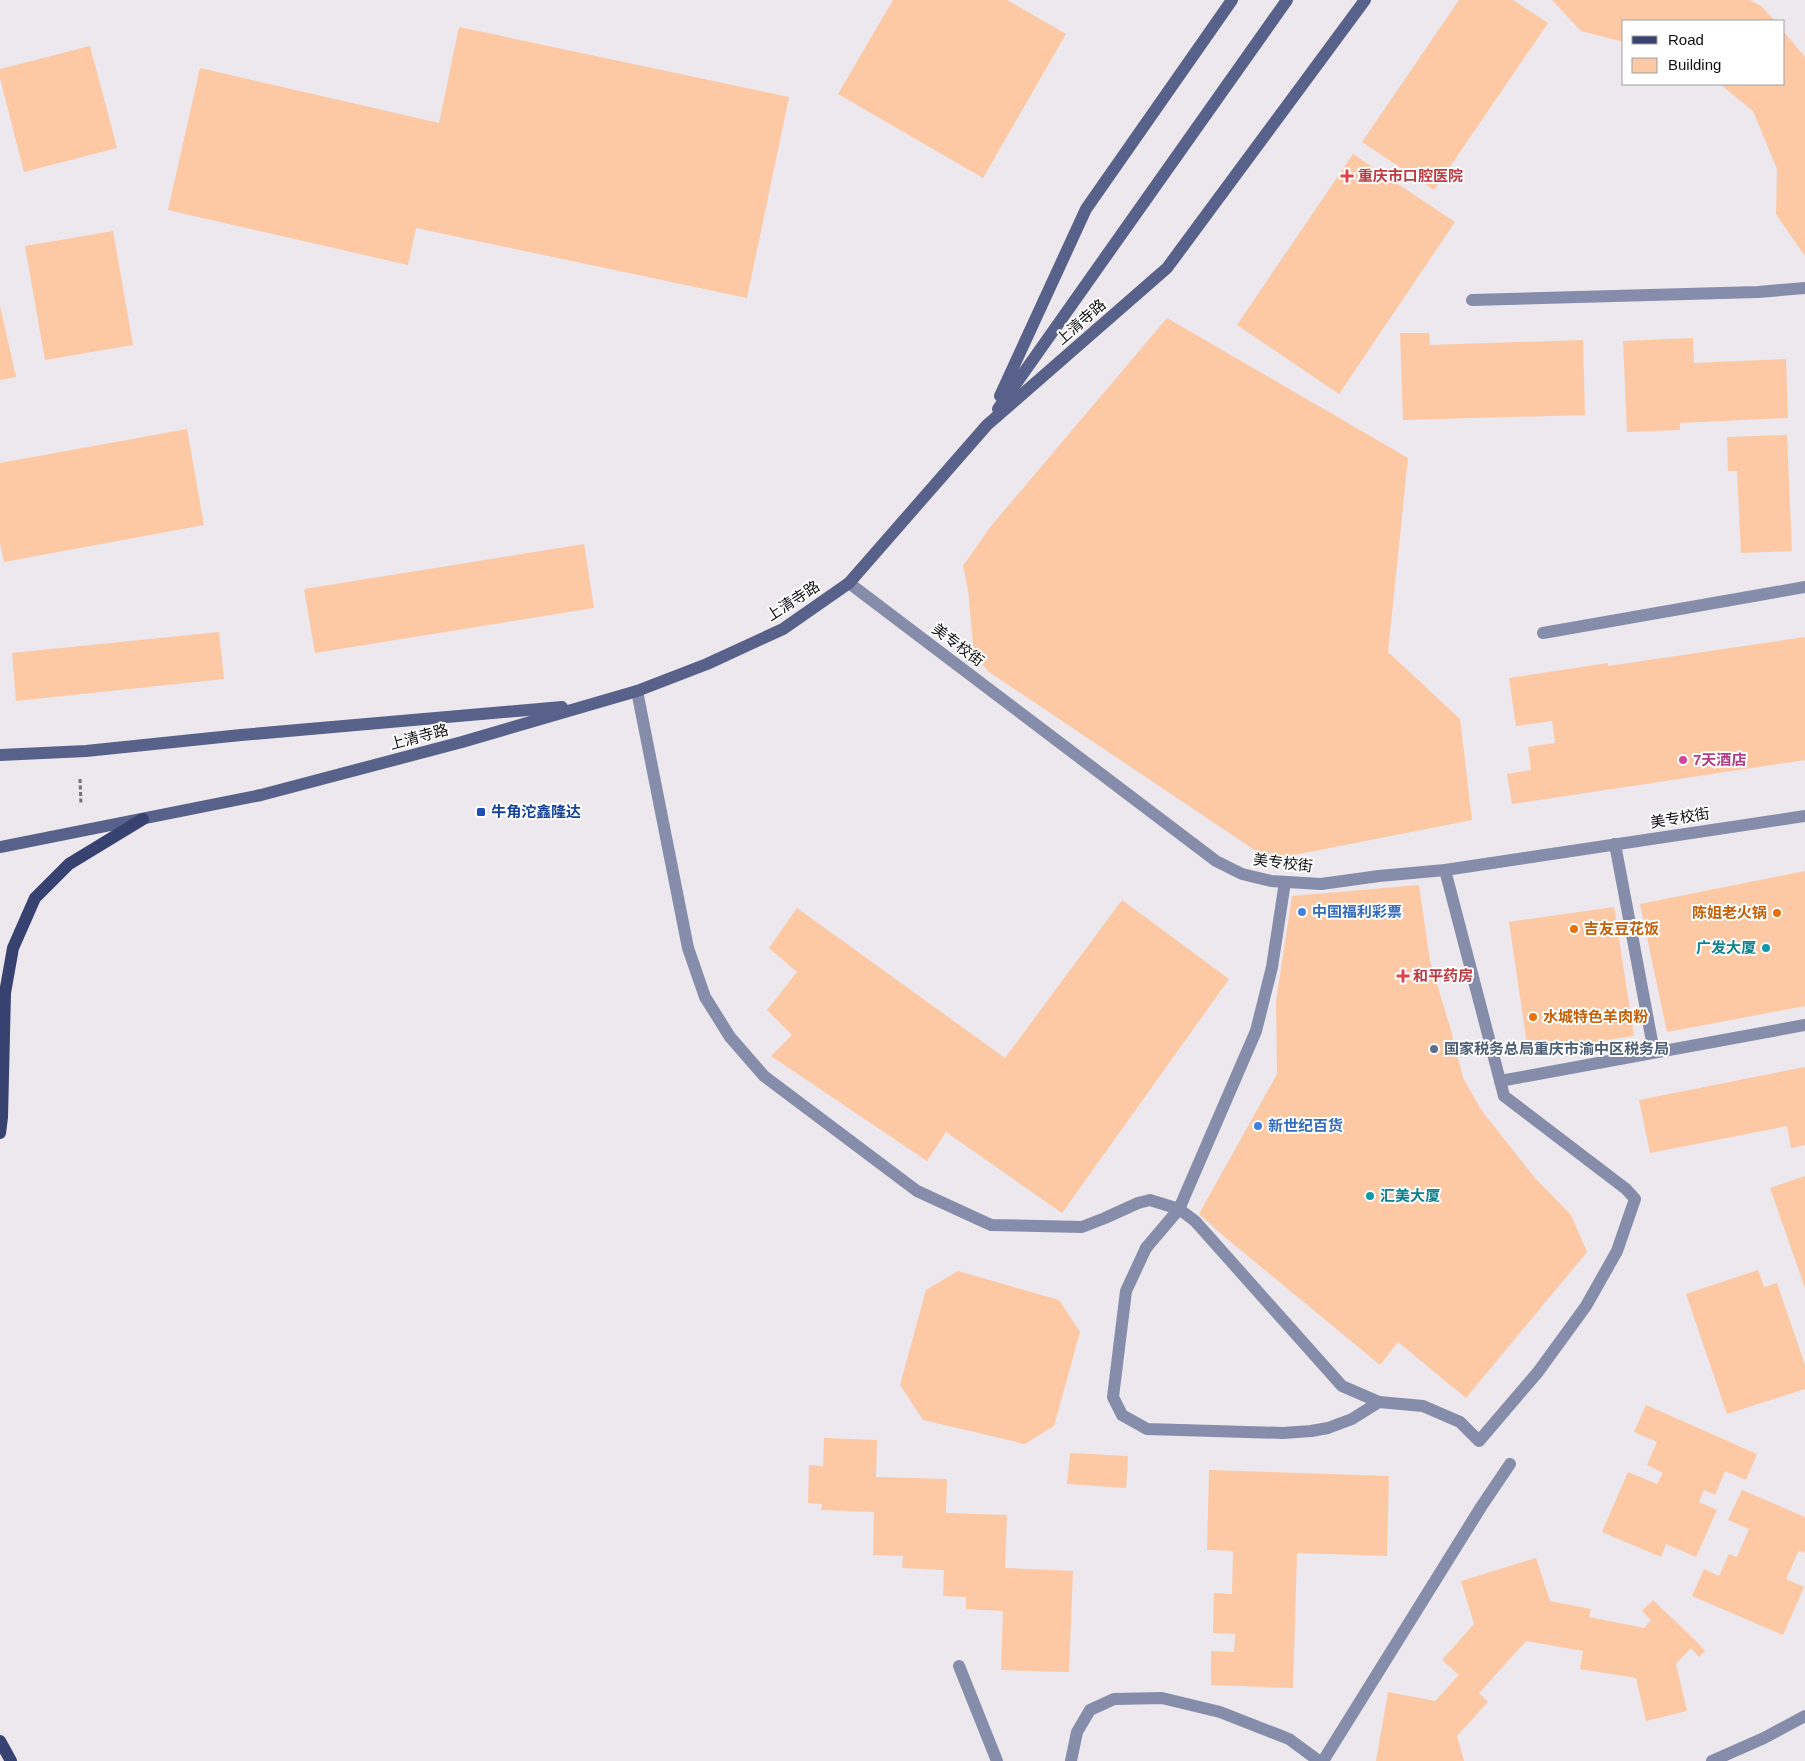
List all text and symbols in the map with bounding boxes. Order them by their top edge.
legend [1622,20,1785,85]
text: Road [1668,31,1704,48]
text: Building [1668,56,1721,73]
place label: 重庆市口腔医院 [1358,167,1463,184]
marker: 重庆市口腔医院 [1340,169,1354,183]
street label: 上清寺路 [1052,296,1109,348]
street label: 上清寺路 [763,577,823,624]
street label: 美专校街 [929,620,987,669]
street label: 上清寺路 [388,721,450,752]
place label: 7天酒店 [1693,751,1746,768]
marker: 7天酒店 [1677,754,1689,766]
place label: 牛角沱鑫隆达 [491,803,581,820]
street label: 美专校街 [1649,804,1711,831]
marker: 牛角沱鑫隆达 [475,806,487,818]
street label: 美专校街 [1252,850,1314,875]
place label: 中国福利彩票 [1312,903,1402,920]
place label: 陈姐老火锅 [1692,904,1767,921]
marker: 中国福利彩票 [1296,906,1308,918]
marker: 陈姐老火锅 [1771,907,1783,919]
place label: 吉友豆花饭 [1584,920,1659,937]
marker: 吉友豆花饭 [1568,923,1580,935]
place label: 广发大厦 [1696,939,1756,956]
marker: 广发大厦 [1760,942,1772,954]
place label: 和平药房 [1413,967,1473,984]
marker: 和平药房 [1397,970,1409,982]
place label: 水城特色羊肉粉 [1543,1008,1649,1025]
marker: 水城特色羊肉粉 [1527,1011,1539,1023]
place label: 国家税务总局重庆市渝中区税务局 [1444,1040,1669,1057]
marker: 国家税务总局重庆市渝中区税务局 [1428,1043,1440,1055]
place label: 新世纪百货 [1268,1117,1343,1134]
marker: 新世纪百货 [1252,1120,1264,1132]
place label: 汇美大厦 [1380,1187,1440,1204]
marker: 汇美大厦 [1364,1190,1376,1202]

